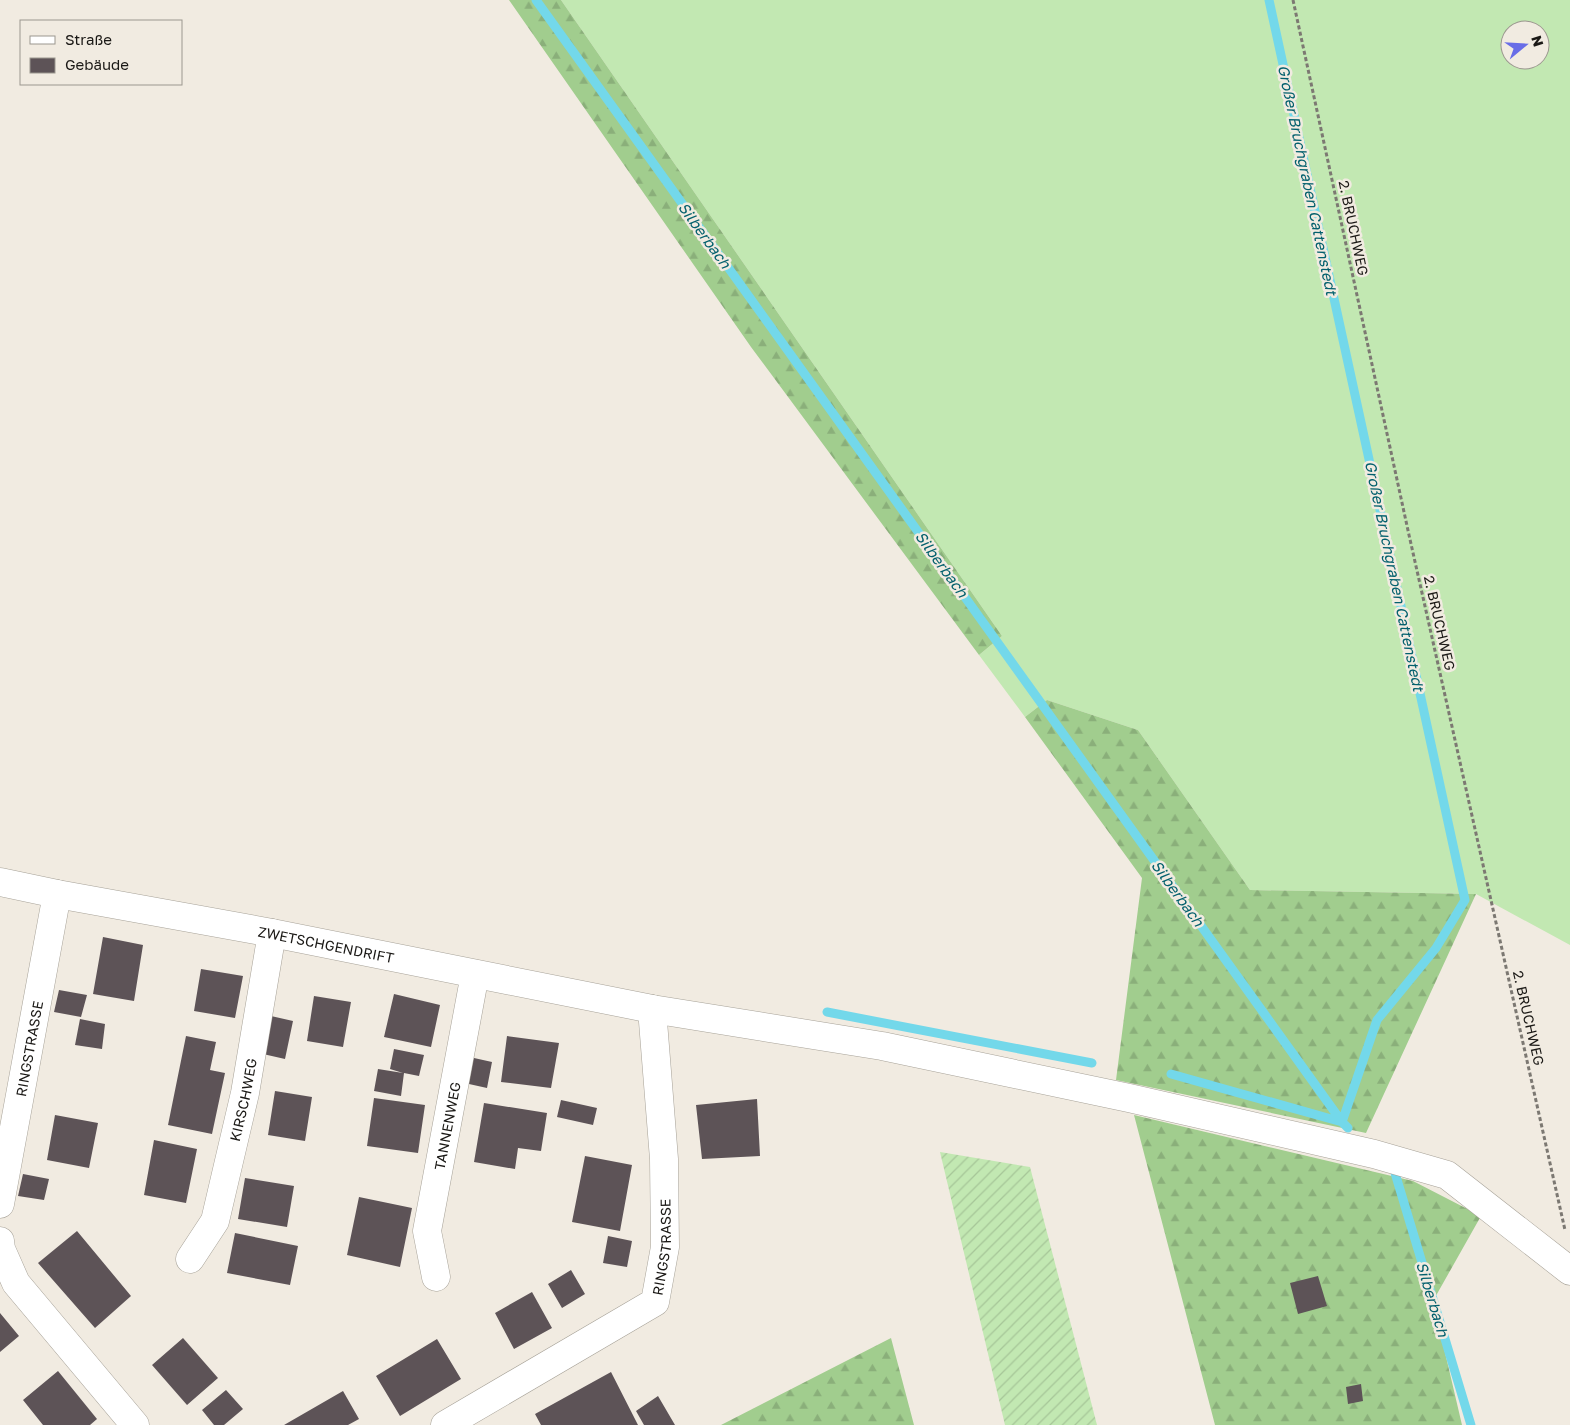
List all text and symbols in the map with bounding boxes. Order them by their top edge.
legend [20,20,182,85]
north arrow [1500,20,1550,70]
text: Straße [65,30,112,48]
text: N [1528,33,1548,49]
text: Gebäude [65,55,129,73]
water label: Großer Bruchgraben Cattenstedt [1274,63,1342,299]
street label: 2. BRUCHWEG [1336,179,1372,277]
water label: Silberbach [675,198,735,272]
water label: Großer Bruchgraben Cattenstedt [1361,459,1429,695]
water label: Silberbach [912,527,972,601]
street label: 2. BRUCHWEG [1421,574,1459,672]
water label: Silberbach [1148,856,1208,930]
street label: ZWETSCHGENDRIFT [257,922,396,966]
street label: 2. BRUCHWEG [1510,969,1548,1067]
street label: RINGSTRASSE [11,999,46,1098]
street label: KIRSCHWEG [225,1057,259,1143]
street label: TANNENWEG [430,1080,463,1171]
street label: RINGSTRASSE [648,1199,674,1297]
water label: Silberbach [1413,1259,1453,1339]

